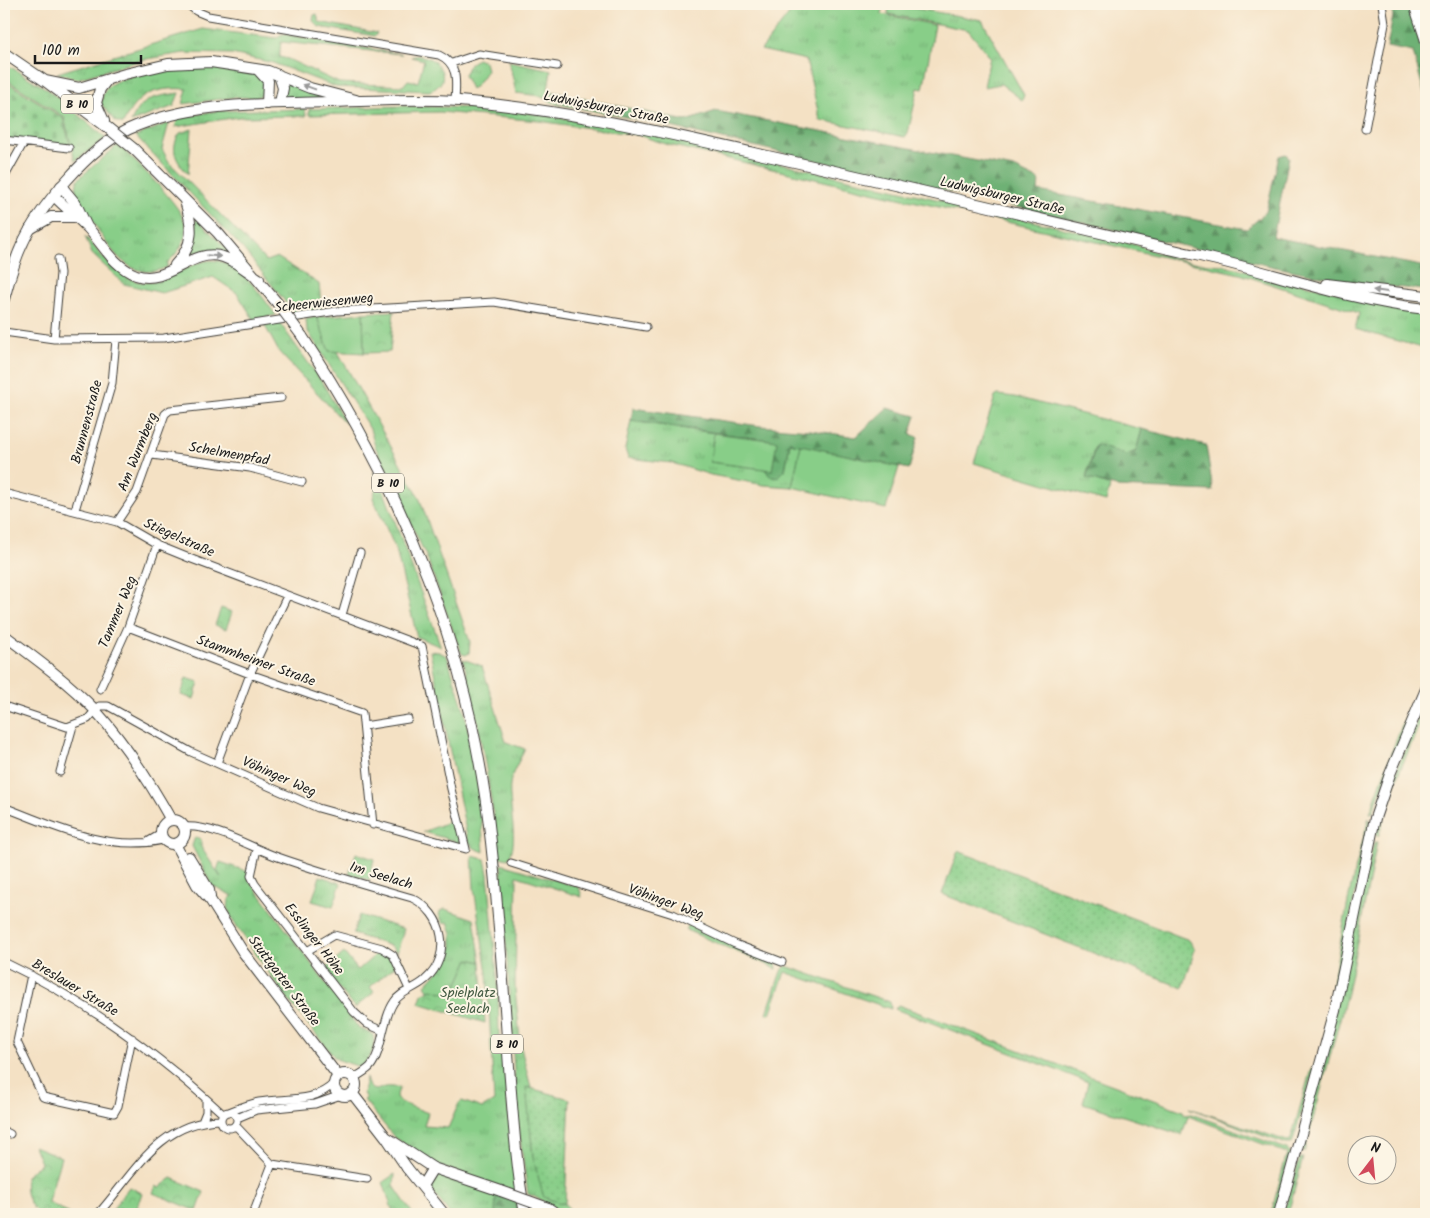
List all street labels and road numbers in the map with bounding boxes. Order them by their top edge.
street label: Ludwigsburger Straße [541,85,671,131]
road number: B 10 [61,95,93,114]
street label: Ludwigsburger Straße [938,171,1067,221]
street label: Scheerwiesenweg [273,287,375,319]
street label: Brunnenstraße [65,377,109,466]
street label: Am Wurmberg [112,409,164,495]
street label: Schelmenpfad [187,436,272,472]
road number: B 10 [372,473,404,492]
street label: Stiegelstraße [140,513,219,564]
street label: Tammer Weg [93,572,143,652]
street label: Stammheimer Straße [193,629,319,693]
street label: Vöhinger Weg [238,751,320,803]
street label: Im Seelach [347,856,415,896]
street label: Vöhinger Weg [625,878,707,926]
street label: Esslinger Höhe [279,898,350,981]
street label: Stuttgarter Straße [242,931,326,1032]
street label: Breslauer Straße [27,953,123,1023]
road number: B 10 [491,1034,523,1054]

